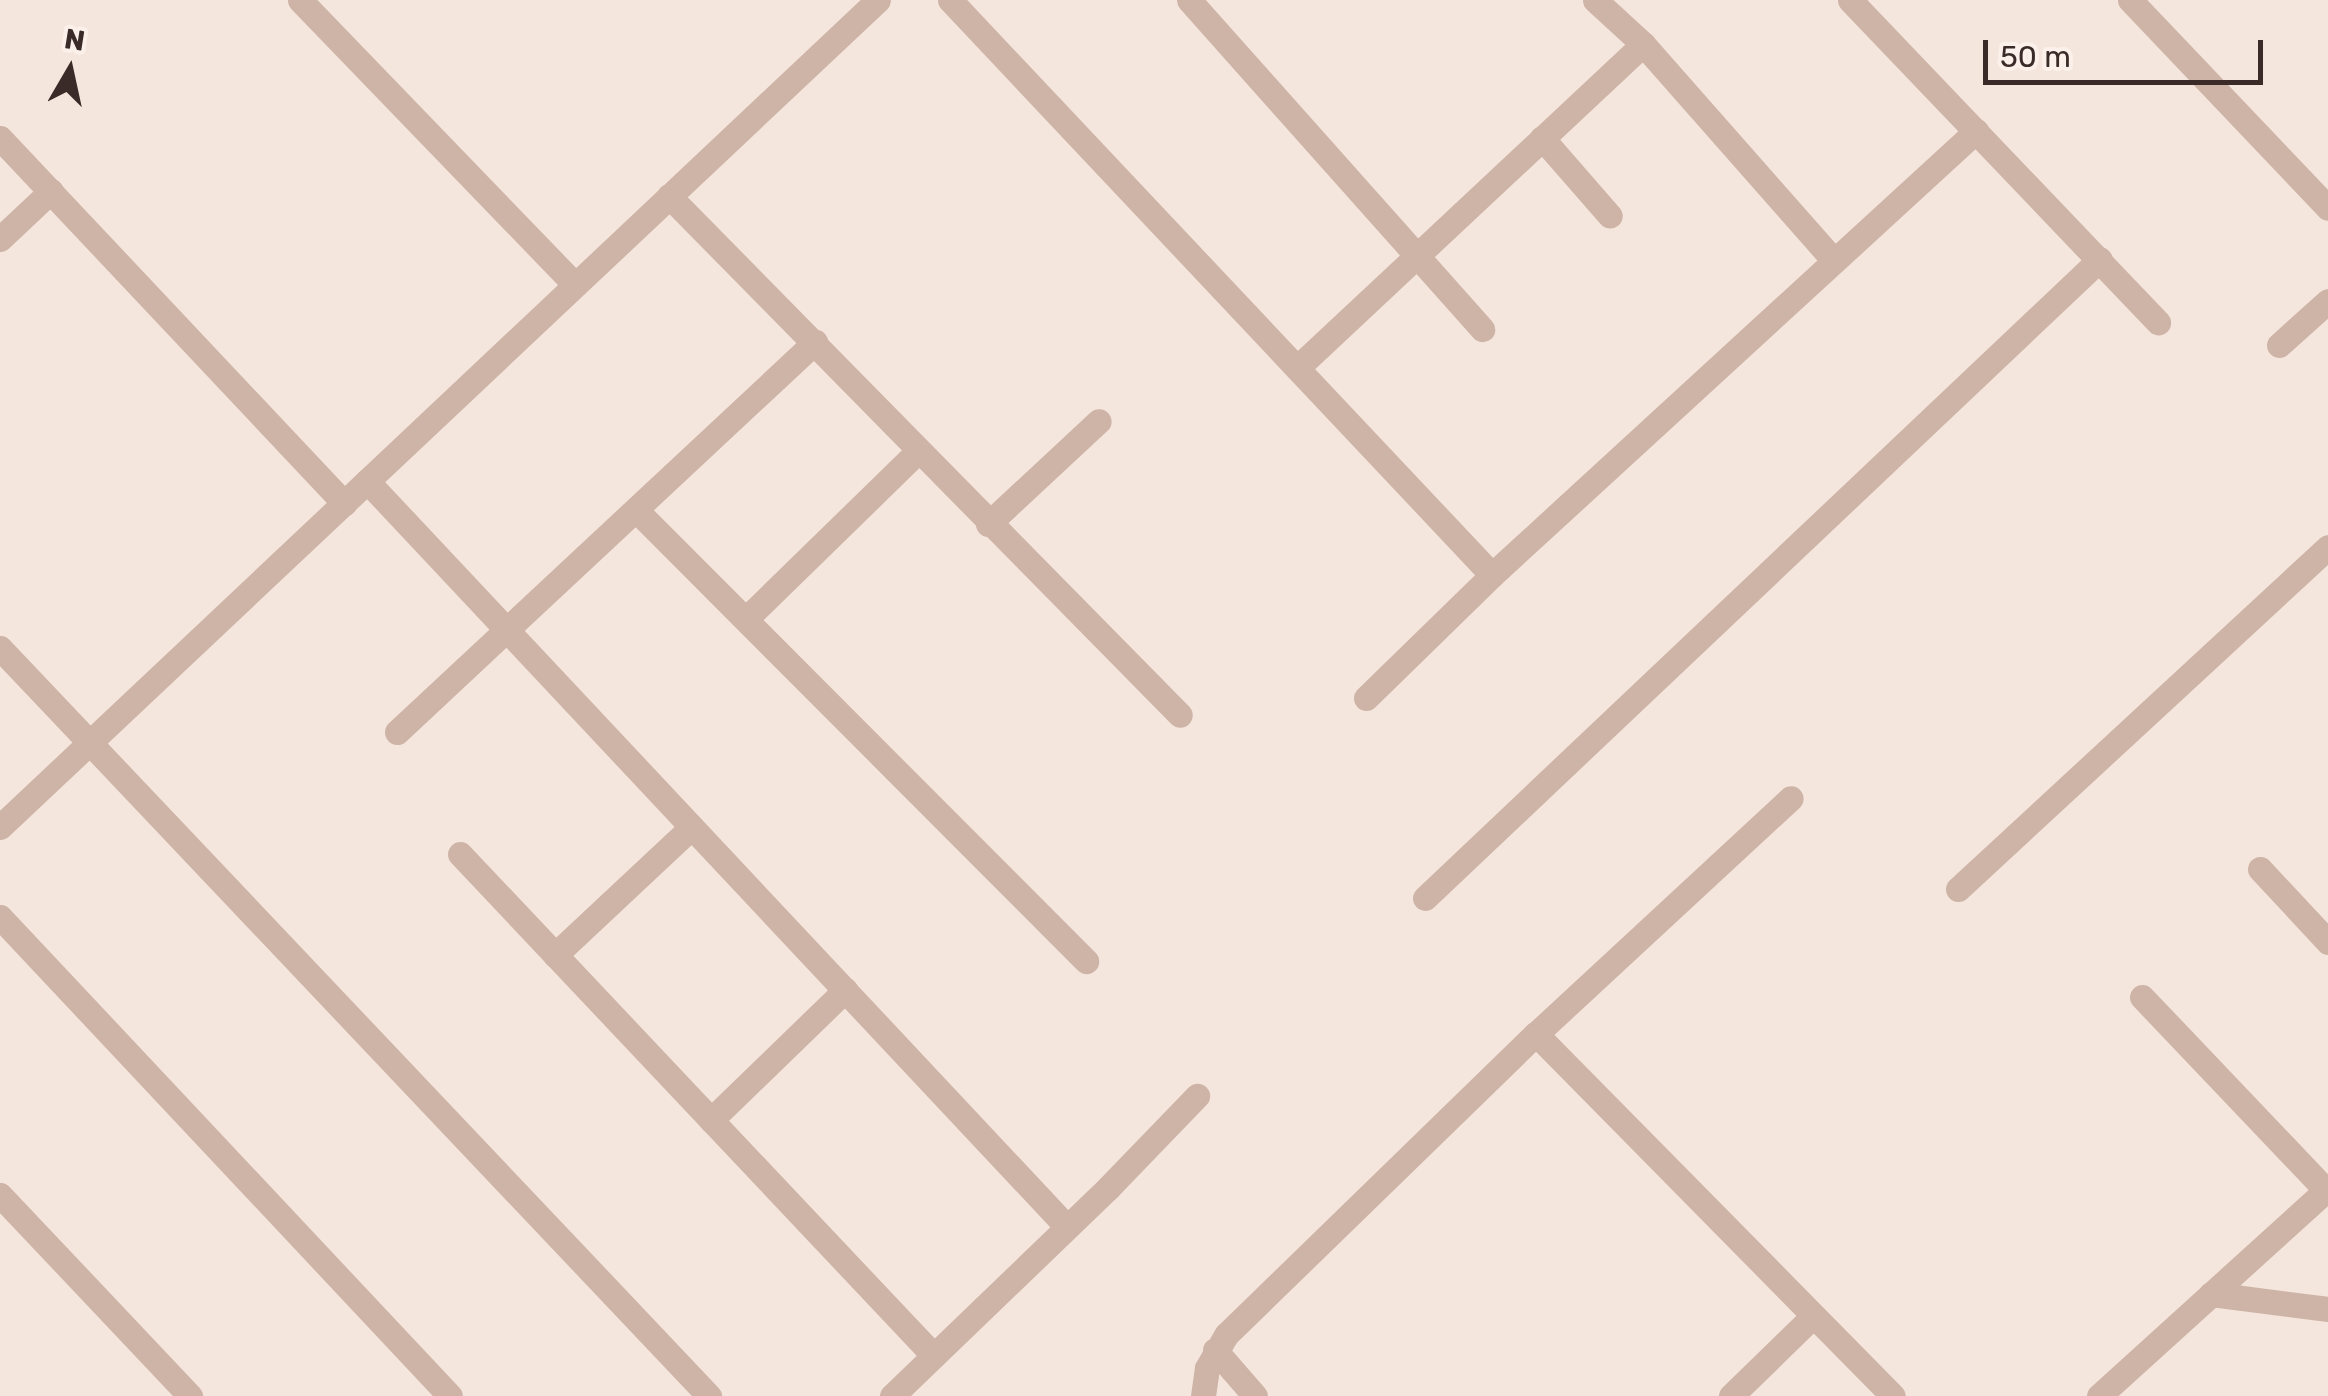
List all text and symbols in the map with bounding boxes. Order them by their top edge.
north arrow [20,20,120,120]
scale bar [1988,20,2268,82]
text: N [62,22,87,58]
text: 50 m [2000,39,2071,75]

